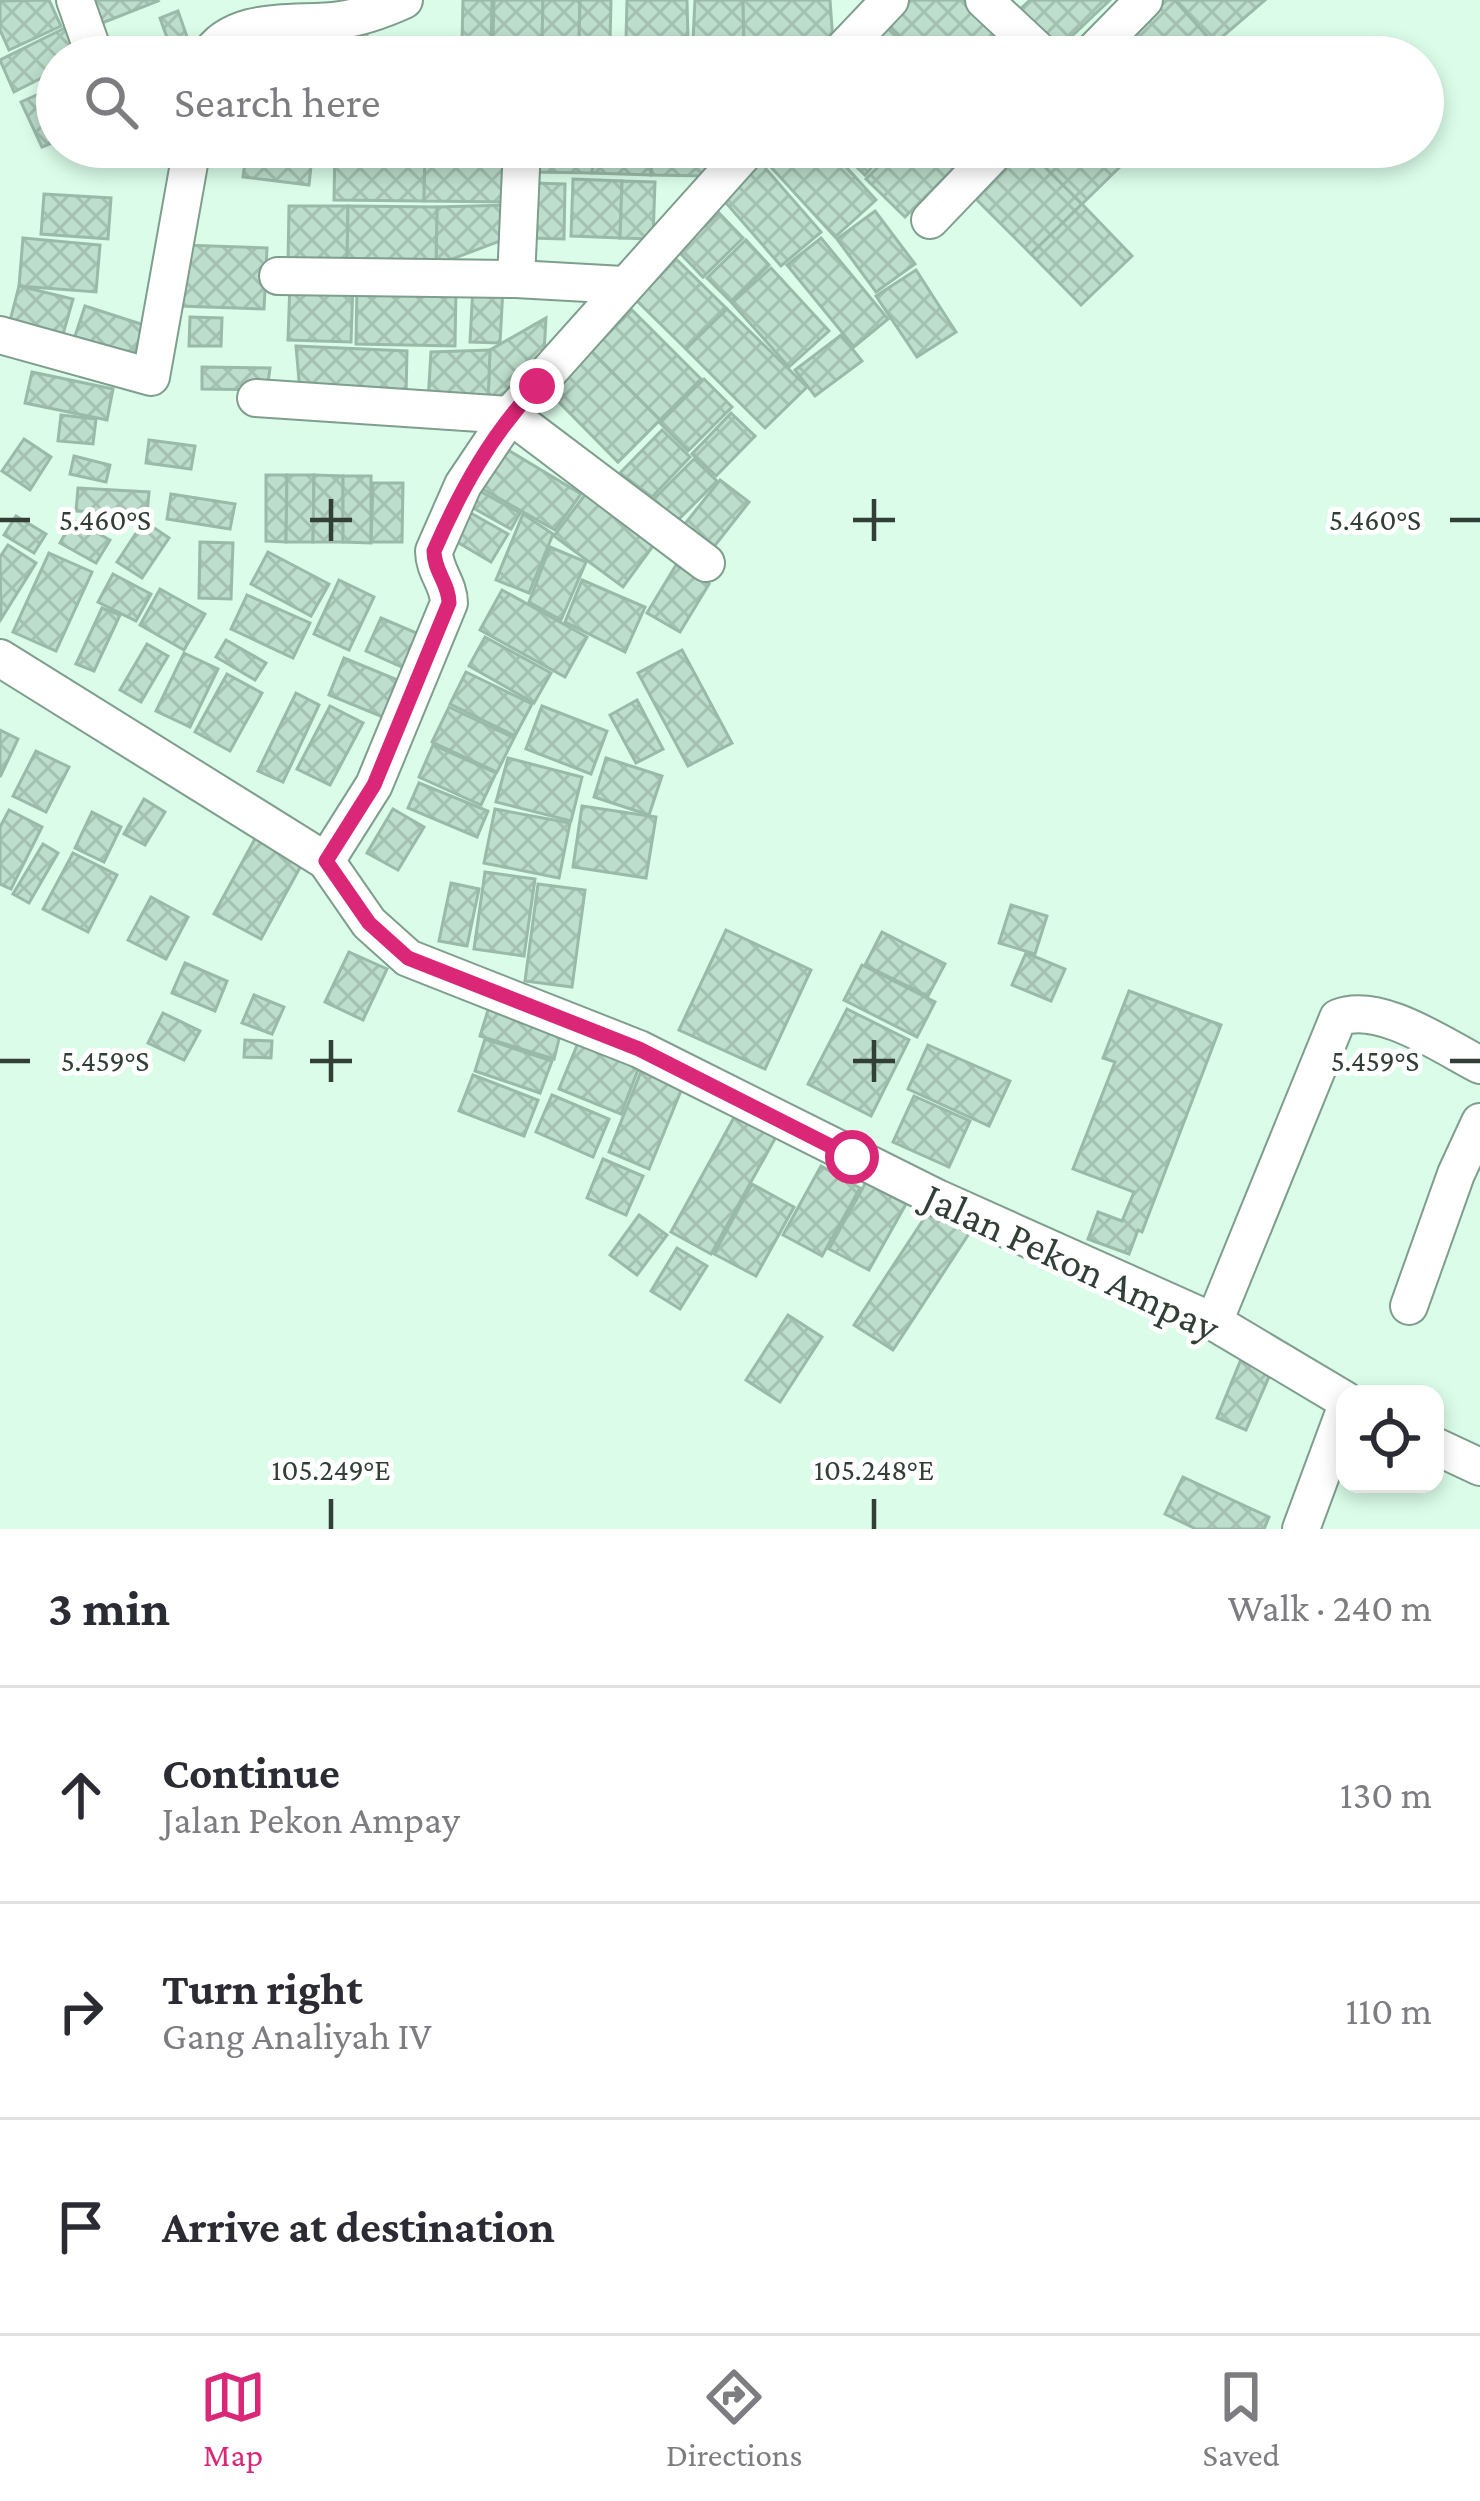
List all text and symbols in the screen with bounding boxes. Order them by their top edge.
search box [36,36,1444,168]
icon: search [78,69,144,135]
text: Search here [174,77,381,127]
route end [510,359,564,413]
text: 5.460°S [59,503,151,536]
text: 5.460°S [1329,503,1421,536]
text: 5.459°S [61,1044,149,1077]
text: 5.459°S [1331,1044,1419,1077]
route start [825,1130,879,1184]
street label: Jalan Pekon Ampay [913,1171,1228,1351]
map controls [1336,1385,1444,1493]
button: locate [1336,1385,1444,1493]
text: 105.249°E [272,1453,390,1486]
text: 105.248°E [814,1453,934,1486]
text: 3 min [48,1579,170,1636]
text: Walk · 240 m [1228,1586,1432,1629]
text: Continue [162,1748,340,1798]
icon: ahead [48,1762,114,1828]
text: 130 m [1340,1773,1432,1816]
text: Jalan Pekon Ampay [162,1798,460,1841]
text: Turn right [162,1964,363,2014]
icon: right [48,1978,114,2044]
text: 110 m [1345,1989,1432,2032]
text: Gang Analiyah IV [162,2014,432,2057]
icon: arrive [48,2194,114,2260]
text: Arrive at destination [162,2202,555,2252]
tab: Map [200,2364,266,2473]
tab: Directions [666,2364,803,2473]
tab: Saved [1203,2364,1280,2473]

